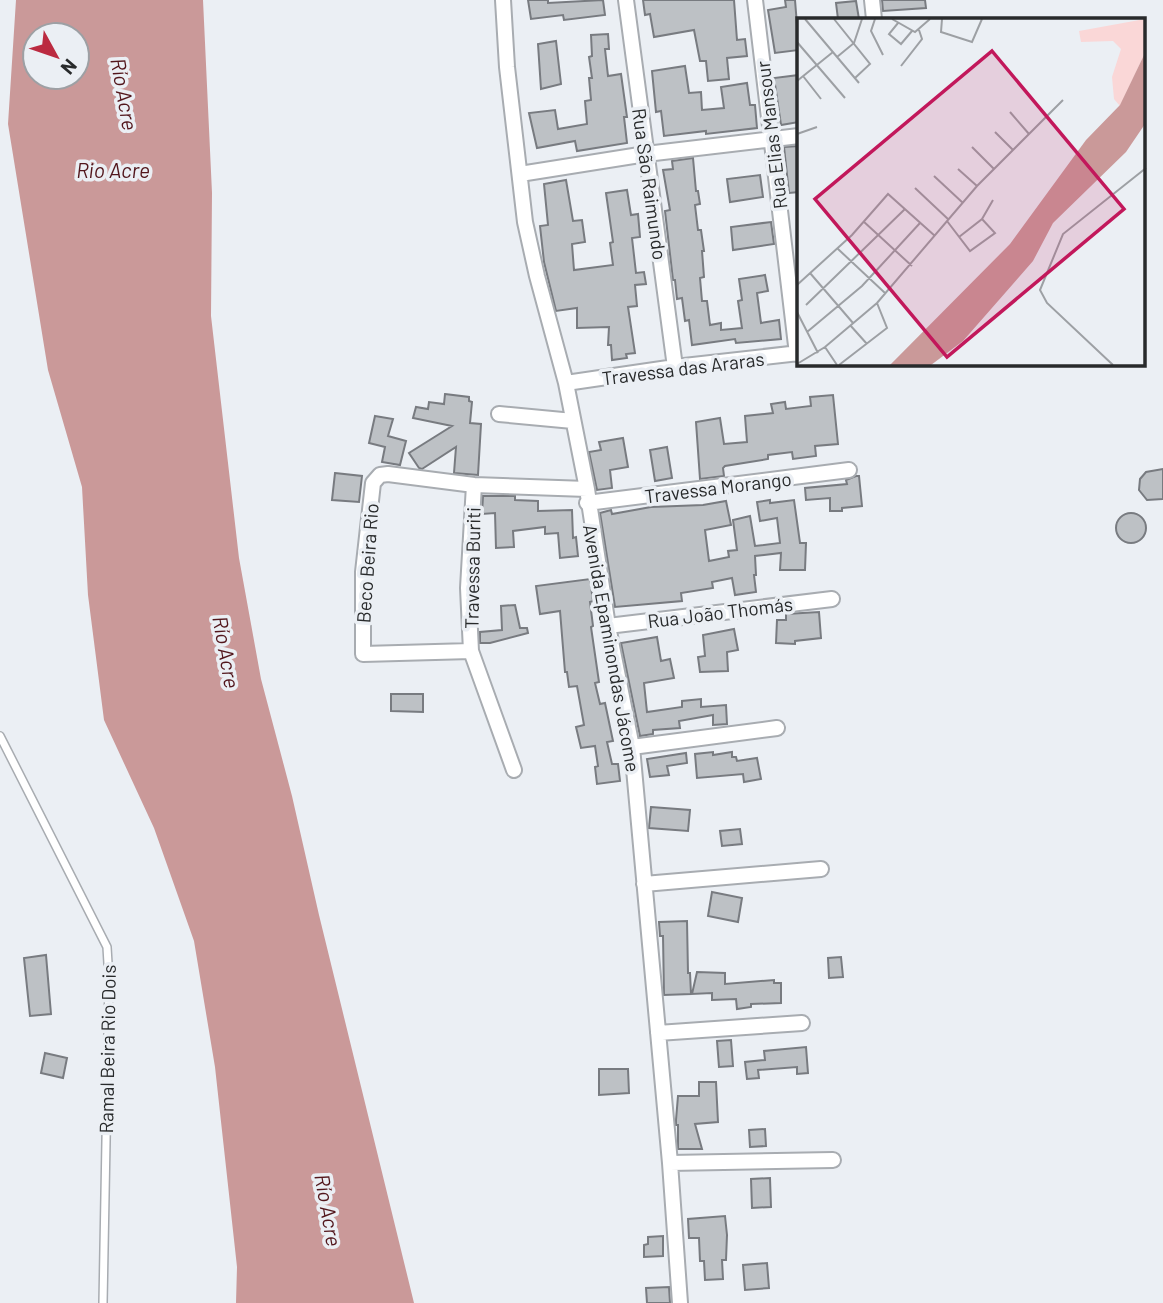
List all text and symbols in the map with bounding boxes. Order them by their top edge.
inset map [797,18,1146,366]
north arrow [21,21,91,91]
text: N [57,55,82,79]
water label: Río Acre [106,56,144,132]
street label: Rua Elias Mansour [751,60,791,210]
street label: Rua São Raimundo [628,107,672,261]
water label: Rio Acre [76,157,150,182]
street label: Travessa das Araras [601,347,765,389]
street label: Travessa Morango [643,467,793,507]
street label: Beco Beira Rio [351,502,383,624]
street label: Travessa Buriti [459,507,485,629]
street label: Avenida Epaminondas Jácome [579,522,645,774]
street label: Rua João Thomás [646,592,794,632]
water label: Río Acre [208,614,246,690]
street label: Ramal Beira Rio Dois [94,964,120,1134]
water label: Río Acre [310,1172,348,1248]

